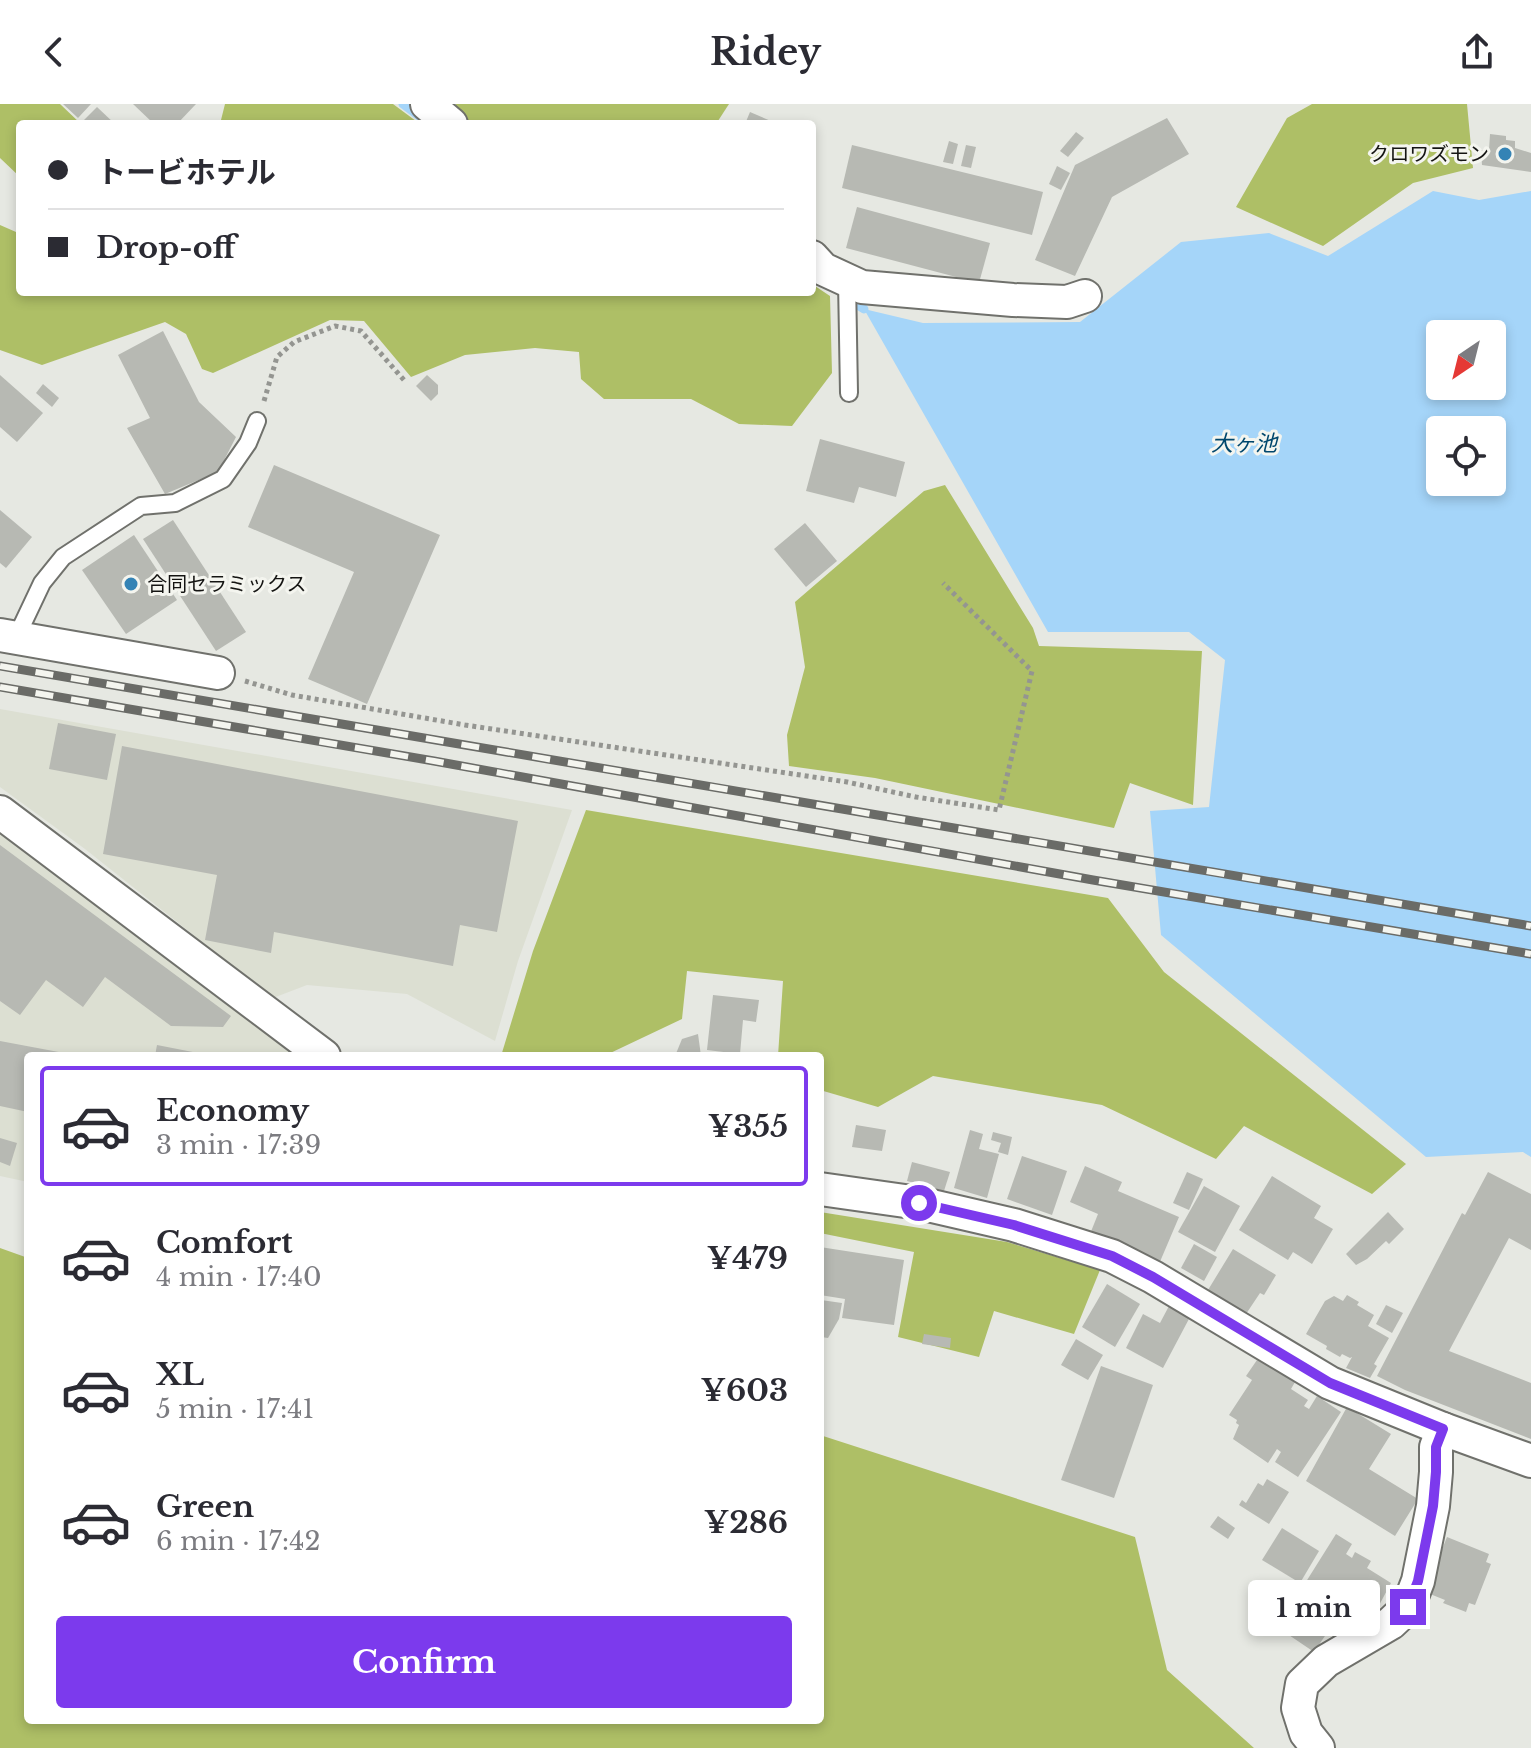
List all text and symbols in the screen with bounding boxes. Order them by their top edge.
icon: back [32,30,76,74]
text: Ridey [710,30,821,75]
icon: share [1455,30,1499,74]
place label: クロワズモン [1369,142,1489,166]
marker: クロワズモン [1496,145,1514,163]
text: トービホテル [96,154,276,191]
text: Drop-off [96,229,236,266]
north arrow [1426,320,1506,400]
map controls [1426,320,1506,496]
button: locate [1426,416,1506,496]
water label: 大ヶ池 [1211,430,1279,457]
place label: 合同セラミックス [147,572,306,596]
marker: 合同セラミックス [122,575,140,593]
icon: car [60,1090,132,1162]
text: Economy [156,1092,309,1129]
text: ¥355 [708,1108,788,1145]
text: 3 min · 17:39 [156,1129,321,1161]
route start [901,1185,937,1221]
icon: car [60,1222,132,1294]
text: Comfort [156,1224,293,1261]
text: ¥479 [707,1240,788,1277]
text: 4 min · 17:40 [156,1261,322,1293]
icon: car [60,1354,132,1426]
text: XL [156,1356,204,1393]
text: ¥603 [700,1372,788,1409]
text: 5 min · 17:41 [156,1393,314,1425]
icon: car [60,1486,132,1558]
text: Green [156,1488,254,1525]
text: ¥286 [704,1504,788,1541]
text: 6 min · 17:42 [156,1525,320,1557]
callout: 1 min [1248,1579,1380,1635]
route end [1390,1589,1426,1625]
text: 1 min [1276,1592,1352,1624]
button: Confirm [56,1616,792,1708]

